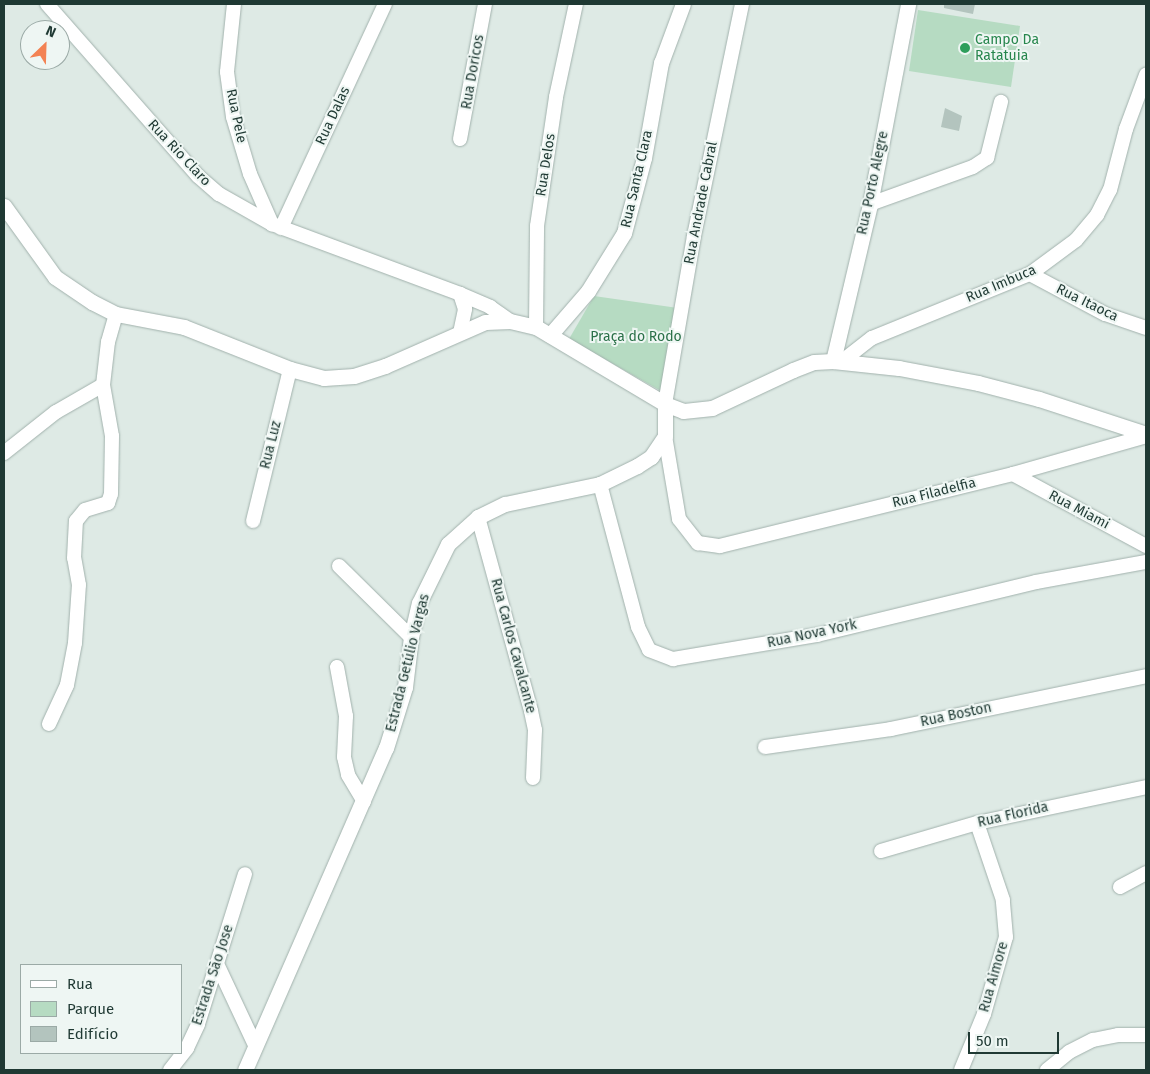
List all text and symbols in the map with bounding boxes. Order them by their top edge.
north arrow [20,20,70,70]
text: N [43,22,59,41]
place label: Campo Da Ratatuia [975,32,1039,64]
street label: Rua Doricos [458,33,488,111]
marker: Campo Da Ratatuia [959,42,971,54]
street label: Rua Dalas [312,84,354,148]
street label: Rua Pele [222,87,250,145]
street label: Rua Rio Claro [144,116,214,190]
street label: Rua Santa Clara [618,129,656,229]
street label: Rua Porto Alegre [854,130,892,236]
street label: Rua Delos [533,132,559,198]
street label: Rua Andrade Cabral [681,140,721,266]
street label: Rua Imbuca [963,262,1039,306]
street label: Rua Itaoca [1053,281,1121,325]
park label: Praça do Rodo [590,329,682,345]
street label: Rua Luz [257,419,285,471]
street label: Rua Filadelfia [890,474,978,512]
street label: Rua Miami [1046,487,1112,533]
street label: Rua Carlos Cavalcante [487,577,539,715]
street label: Estrada Getúlio Vargas [383,592,433,734]
street label: Rua Nova York [766,616,858,652]
street label: Rua Boston [919,699,993,731]
street label: Rua Florida [976,799,1050,831]
street label: Estrada Sāo Jose [189,922,237,1028]
street label: Rua Aimore [976,940,1012,1014]
legend [20,964,182,1054]
text: Rua [67,975,93,993]
text: Parque [67,1000,114,1018]
scale bar [970,1022,1061,1054]
text: Edifício [67,1025,118,1043]
text: 50 m [976,1032,1009,1050]

